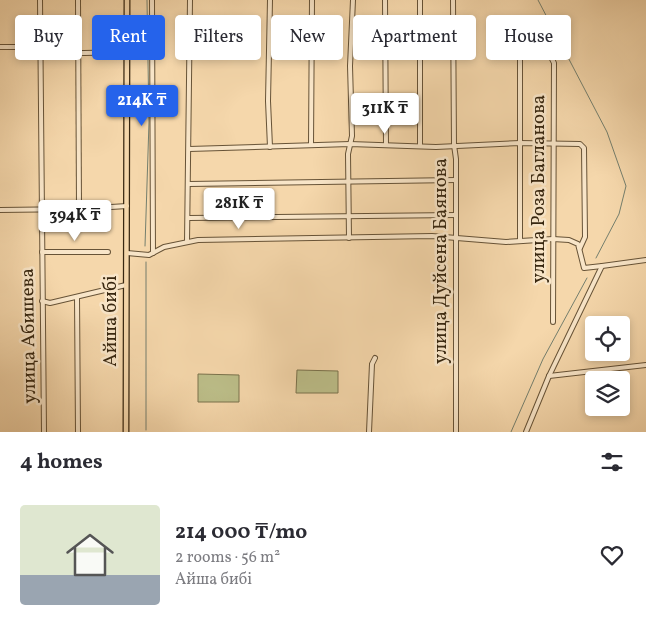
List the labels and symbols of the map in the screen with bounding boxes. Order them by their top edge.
pin: 214K ₸ [101,84,183,127]
pin: 311K ₸ [344,92,426,135]
street label: улица Роза Багланова [526,95,552,283]
street label: улица Дуйсена Баянова [428,158,454,364]
pin: 281K ₸ [198,188,280,230]
pin: 394K ₸ [34,200,116,242]
street label: улица Абишева [15,268,43,404]
street label: Айша бибі [98,275,124,367]

